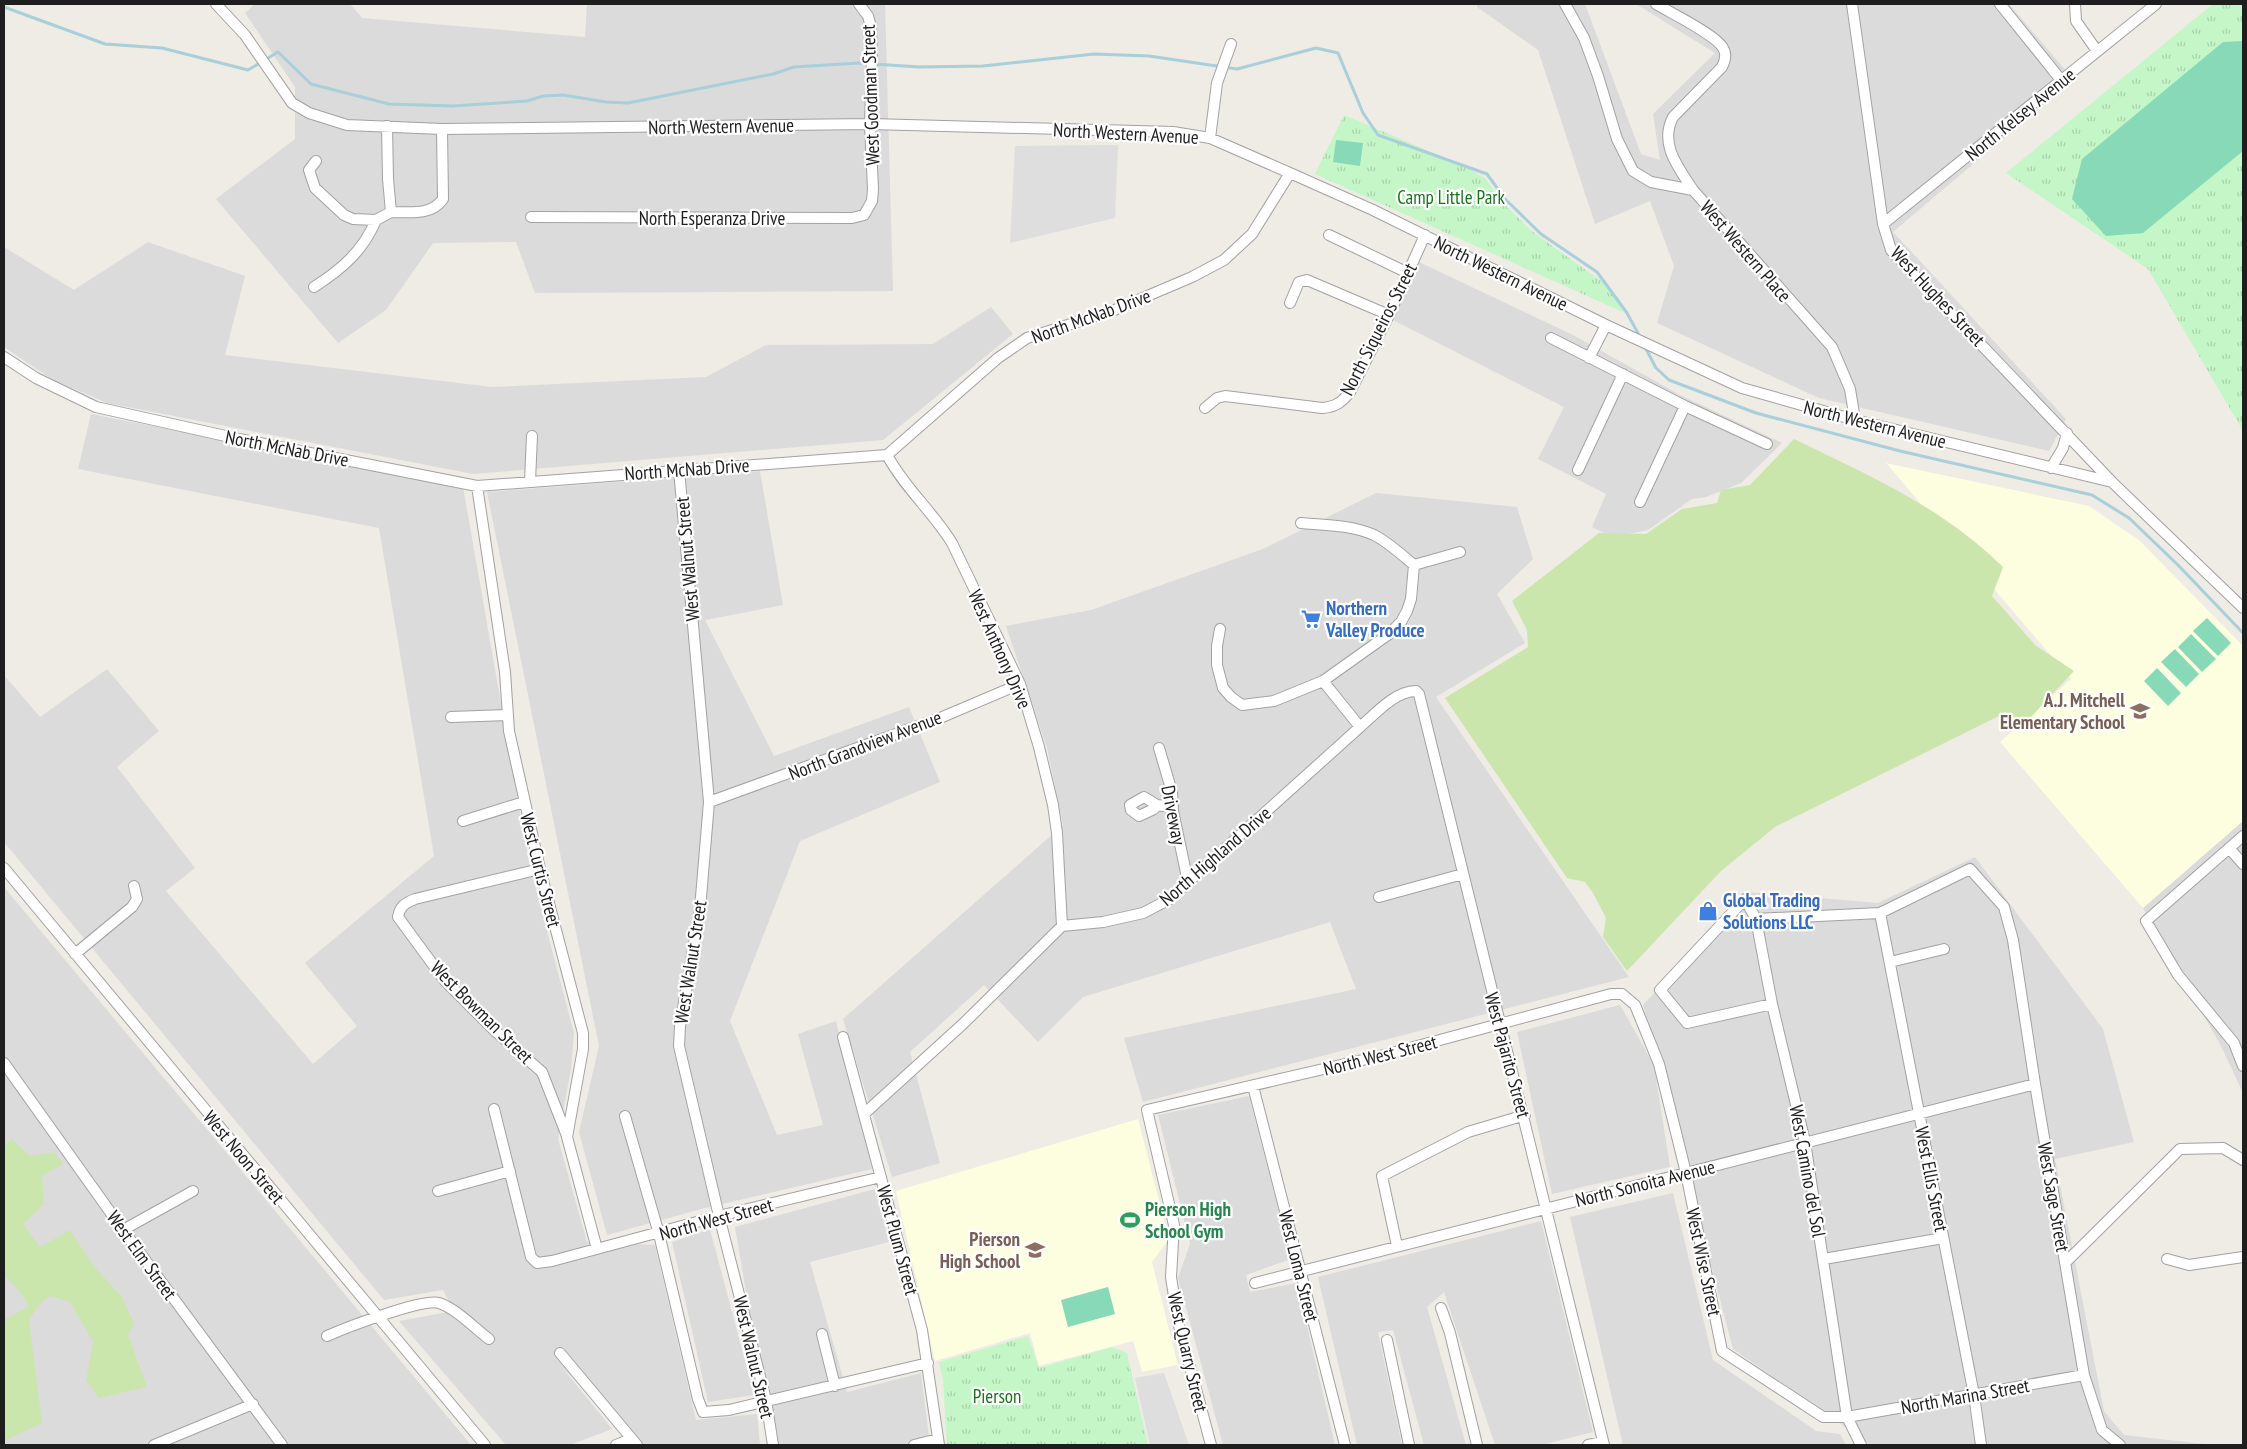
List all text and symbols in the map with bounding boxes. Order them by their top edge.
street label: West Goodman Street [856,23,884,166]
street label: North Kelsey Avenue [1960,62,2080,166]
street label: North Western Avenue [648,113,794,139]
street label: North Western Avenue [1053,117,1200,149]
park label: Camp Little Park [1397,185,1505,209]
street label: West Western Place [1695,195,1797,307]
street label: North Esperanza Drive [639,206,785,230]
street label: North Western Avenue [1430,230,1572,316]
street label: West Hughes Street [1885,241,1991,352]
street label: North Siqueiros Street [1334,258,1422,399]
street label: North McNab Drive [1028,283,1154,349]
street label: North Western Avenue [1801,395,1949,453]
street label: North McNab Drive [223,424,351,472]
street label: North McNab Drive [624,453,750,485]
street label: West Walnut Street [670,495,704,622]
street label: West Anthony Drive [963,586,1037,712]
place label: Northern Valley Produce [1325,596,1425,642]
supermarket icon: Northern Valley Produce [1300,608,1322,630]
place label: A.J. Mitchell Elementary School [2000,688,2125,734]
school or university icon: A.J. Mitchell Elementary School [2129,700,2151,722]
street label: North Grandview Avenue [785,705,945,785]
street label: Driveway [1156,783,1192,848]
street label: North Highland Drive [1154,801,1276,911]
street label: West Curtis Street [515,810,567,930]
place label: Global Trading Solutions LLC [1723,888,1820,934]
street label: West Walnut Street [668,898,712,1025]
shop icon: Global Trading Solutions LLC [1697,900,1719,922]
street label: West Bowman Street [426,956,539,1069]
street label: West Pajarito Street [1480,990,1536,1121]
street label: North West Street [1321,1029,1440,1081]
street label: West Camino del Sol [1785,1103,1832,1240]
street label: West Noon Street [198,1106,290,1209]
street label: West Ellis Street [1910,1124,1954,1234]
street label: West Sage Street [2033,1140,2076,1254]
street label: North Sonoita Avenue [1573,1154,1717,1212]
street label: West Plum Street [872,1183,924,1298]
street label: North West Street [657,1192,776,1246]
place label: Pierson High School Gym [1145,1197,1231,1243]
street label: West Elm Street [102,1206,183,1305]
street label: West Wise Street [1681,1206,1727,1319]
street label: West Loma Street [1274,1208,1325,1325]
sports icon: Pierson High School Gym [1119,1209,1141,1231]
place label: Pierson High School [940,1227,1020,1273]
school or university icon: Pierson High School [1024,1239,1046,1261]
street label: West Quarry Street [1163,1290,1214,1415]
street label: West Walnut Street [728,1294,780,1421]
street label: North Marina Street [1899,1373,2032,1419]
park label: Pierson [973,1384,1021,1408]

